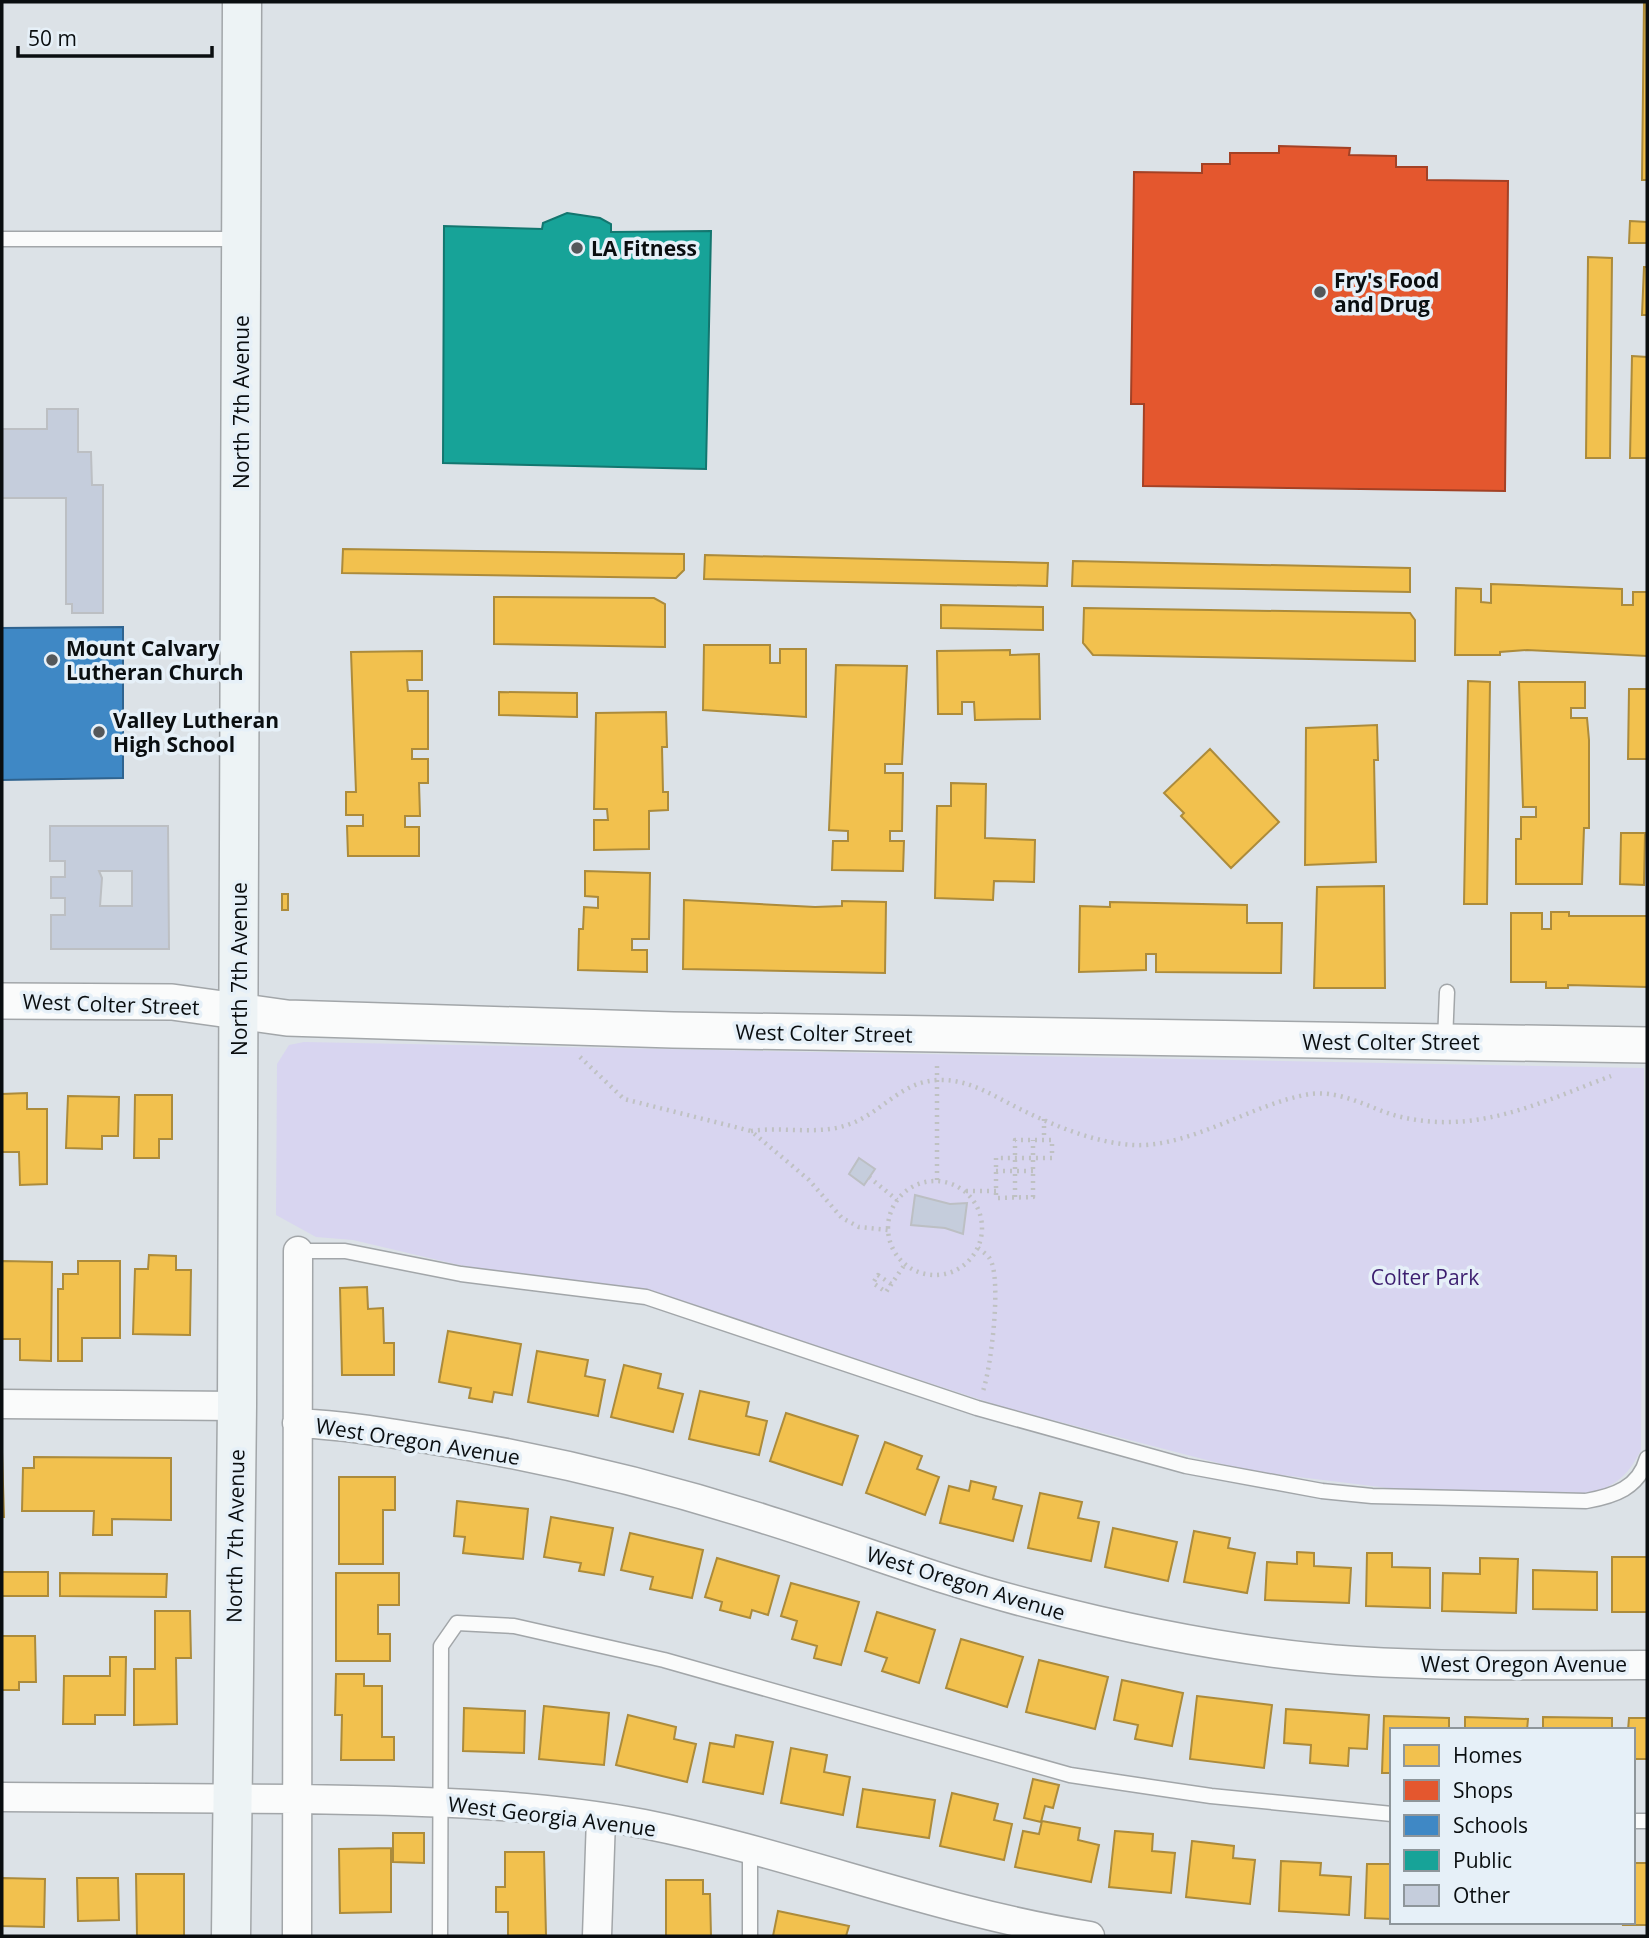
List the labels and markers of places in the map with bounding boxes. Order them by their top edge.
place label: LA Fitness [591,234,697,262]
marker: LA Fitness [569,240,585,256]
place label: Fry's Food and Drug [1334,266,1439,318]
marker: Fry's Food and Drug [1312,284,1328,300]
place label: Mount Calvary Lutheran Church [66,634,244,686]
marker: Mount Calvary Lutheran Church [44,652,60,668]
place label: Valley Lutheran High School [113,706,279,758]
marker: Valley Lutheran High School [91,724,107,740]

